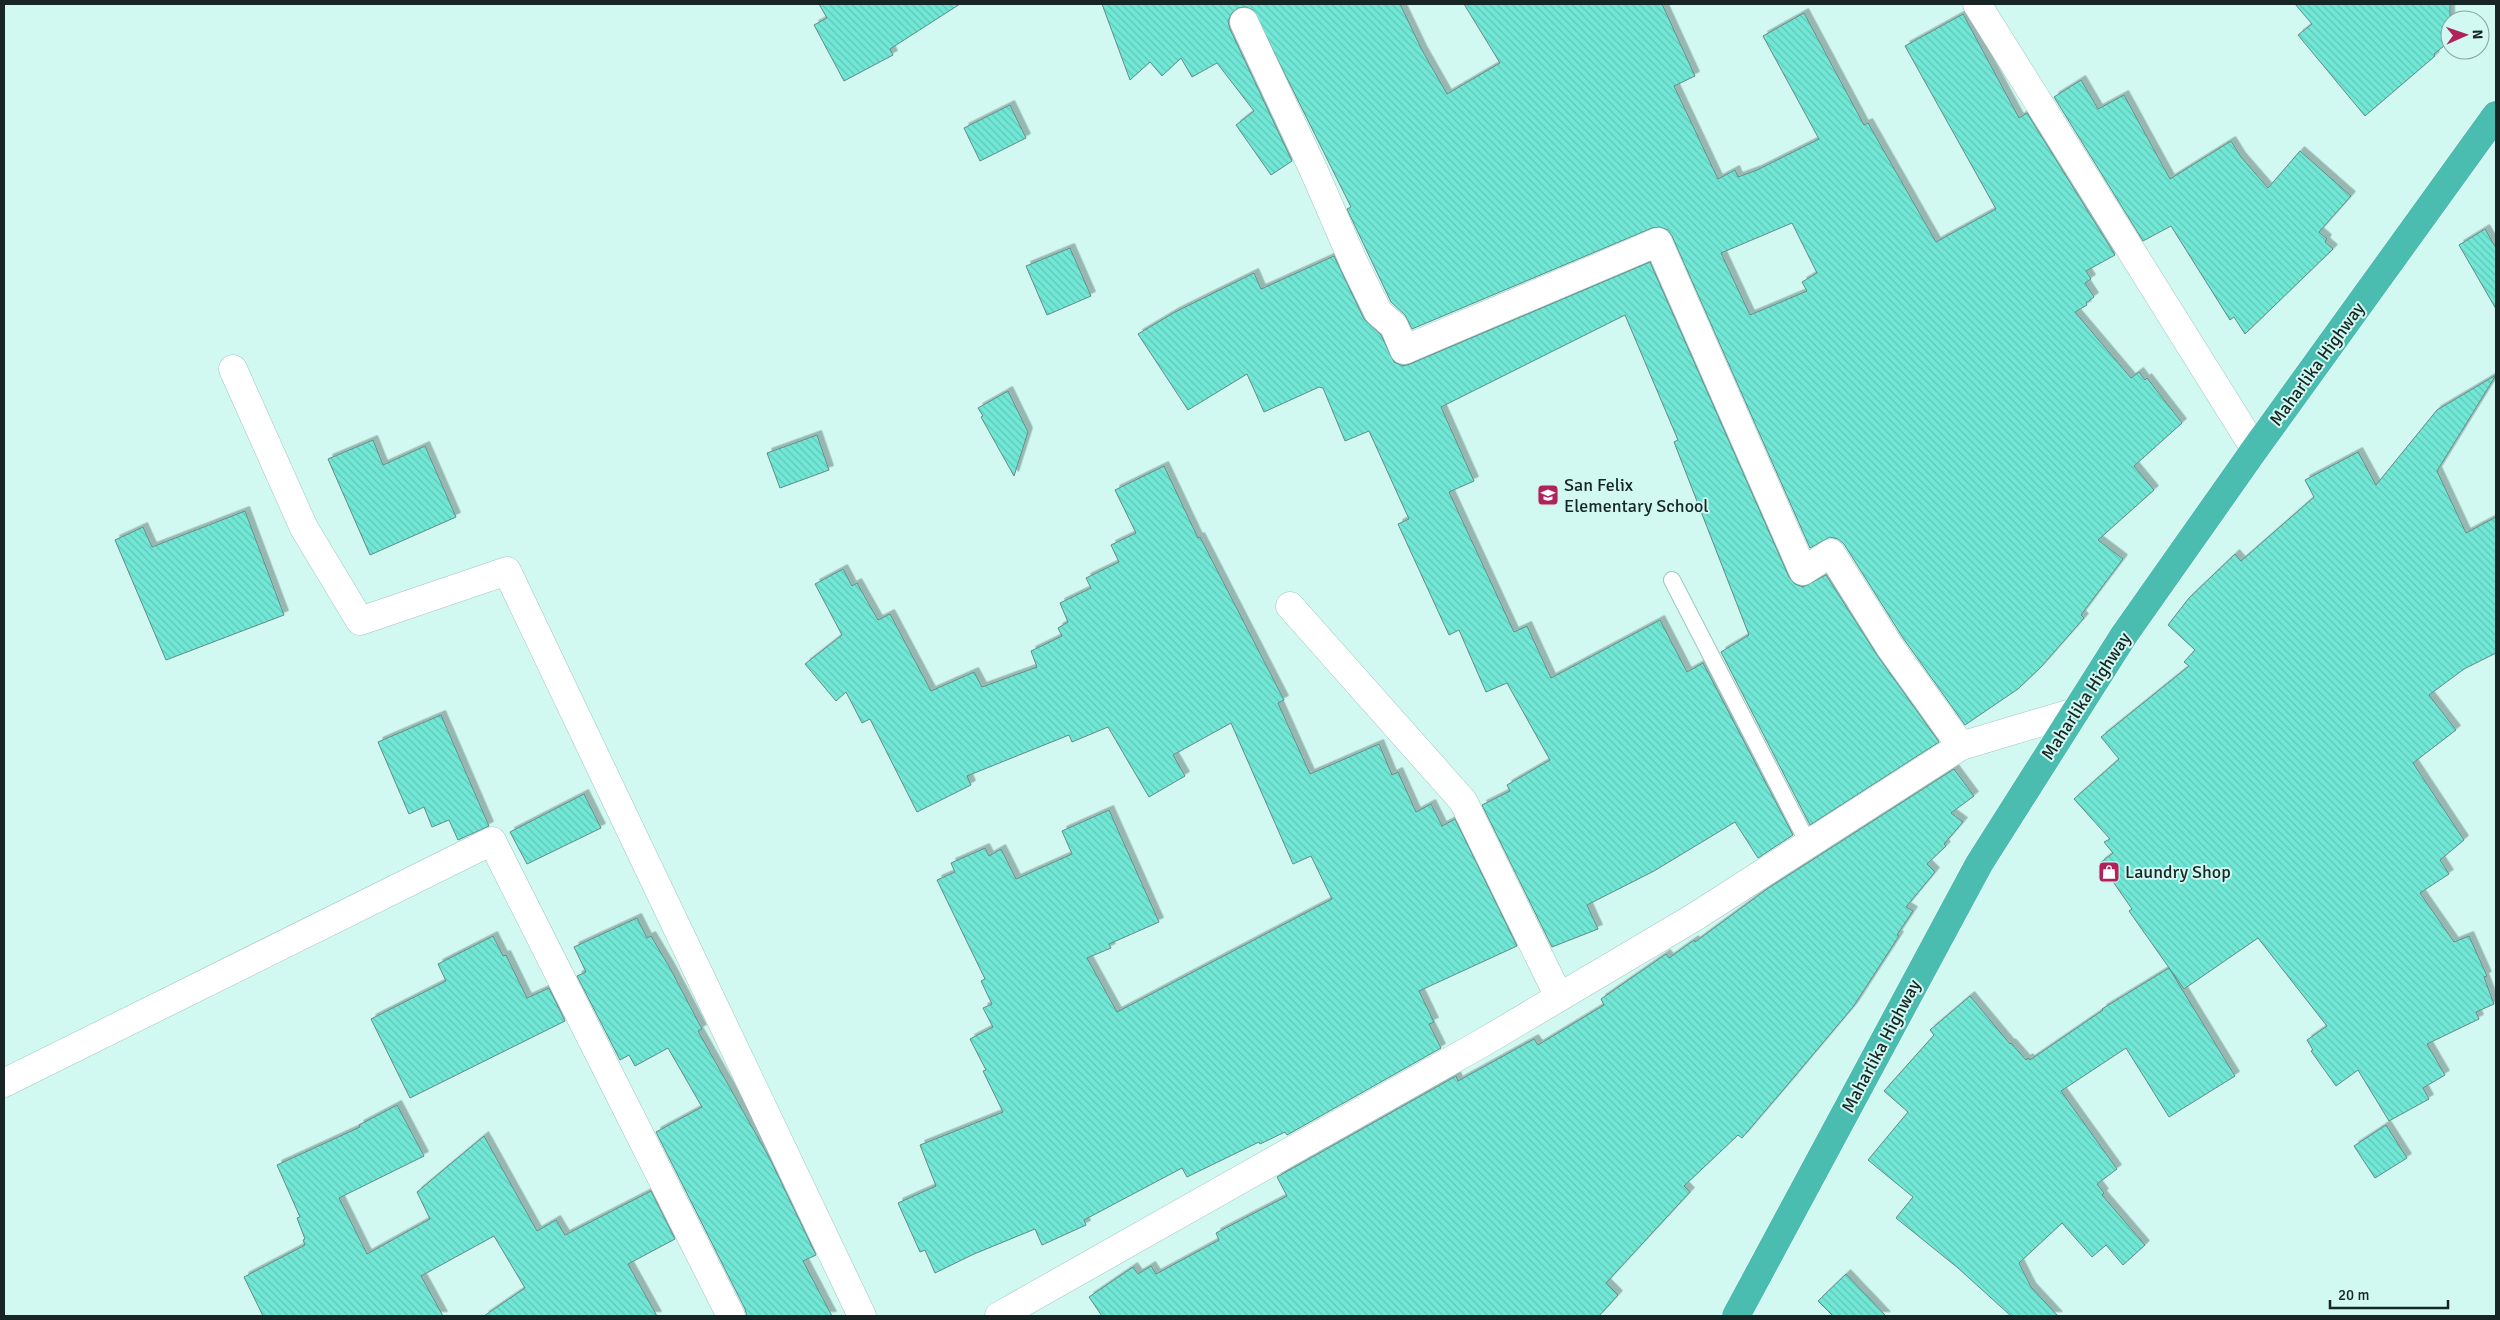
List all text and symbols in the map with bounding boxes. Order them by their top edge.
north arrow [2440,10,2490,60]
text: N [2469,29,2486,40]
street label: Maharlika Highway [2265,297,2370,430]
place label: San Felix Elementary School [1564,474,1709,517]
school or university icon: San Felix Elementary School [1536,483,1560,507]
street label: Maharlika Highway [2037,628,2136,764]
shop icon: Laundry Shop [2097,860,2121,884]
place label: Laundry Shop [2125,861,2231,883]
street label: Maharlika Highway [1837,975,1926,1116]
scale bar [2330,1278,2448,1310]
text: 20 m [2338,1286,2369,1304]

